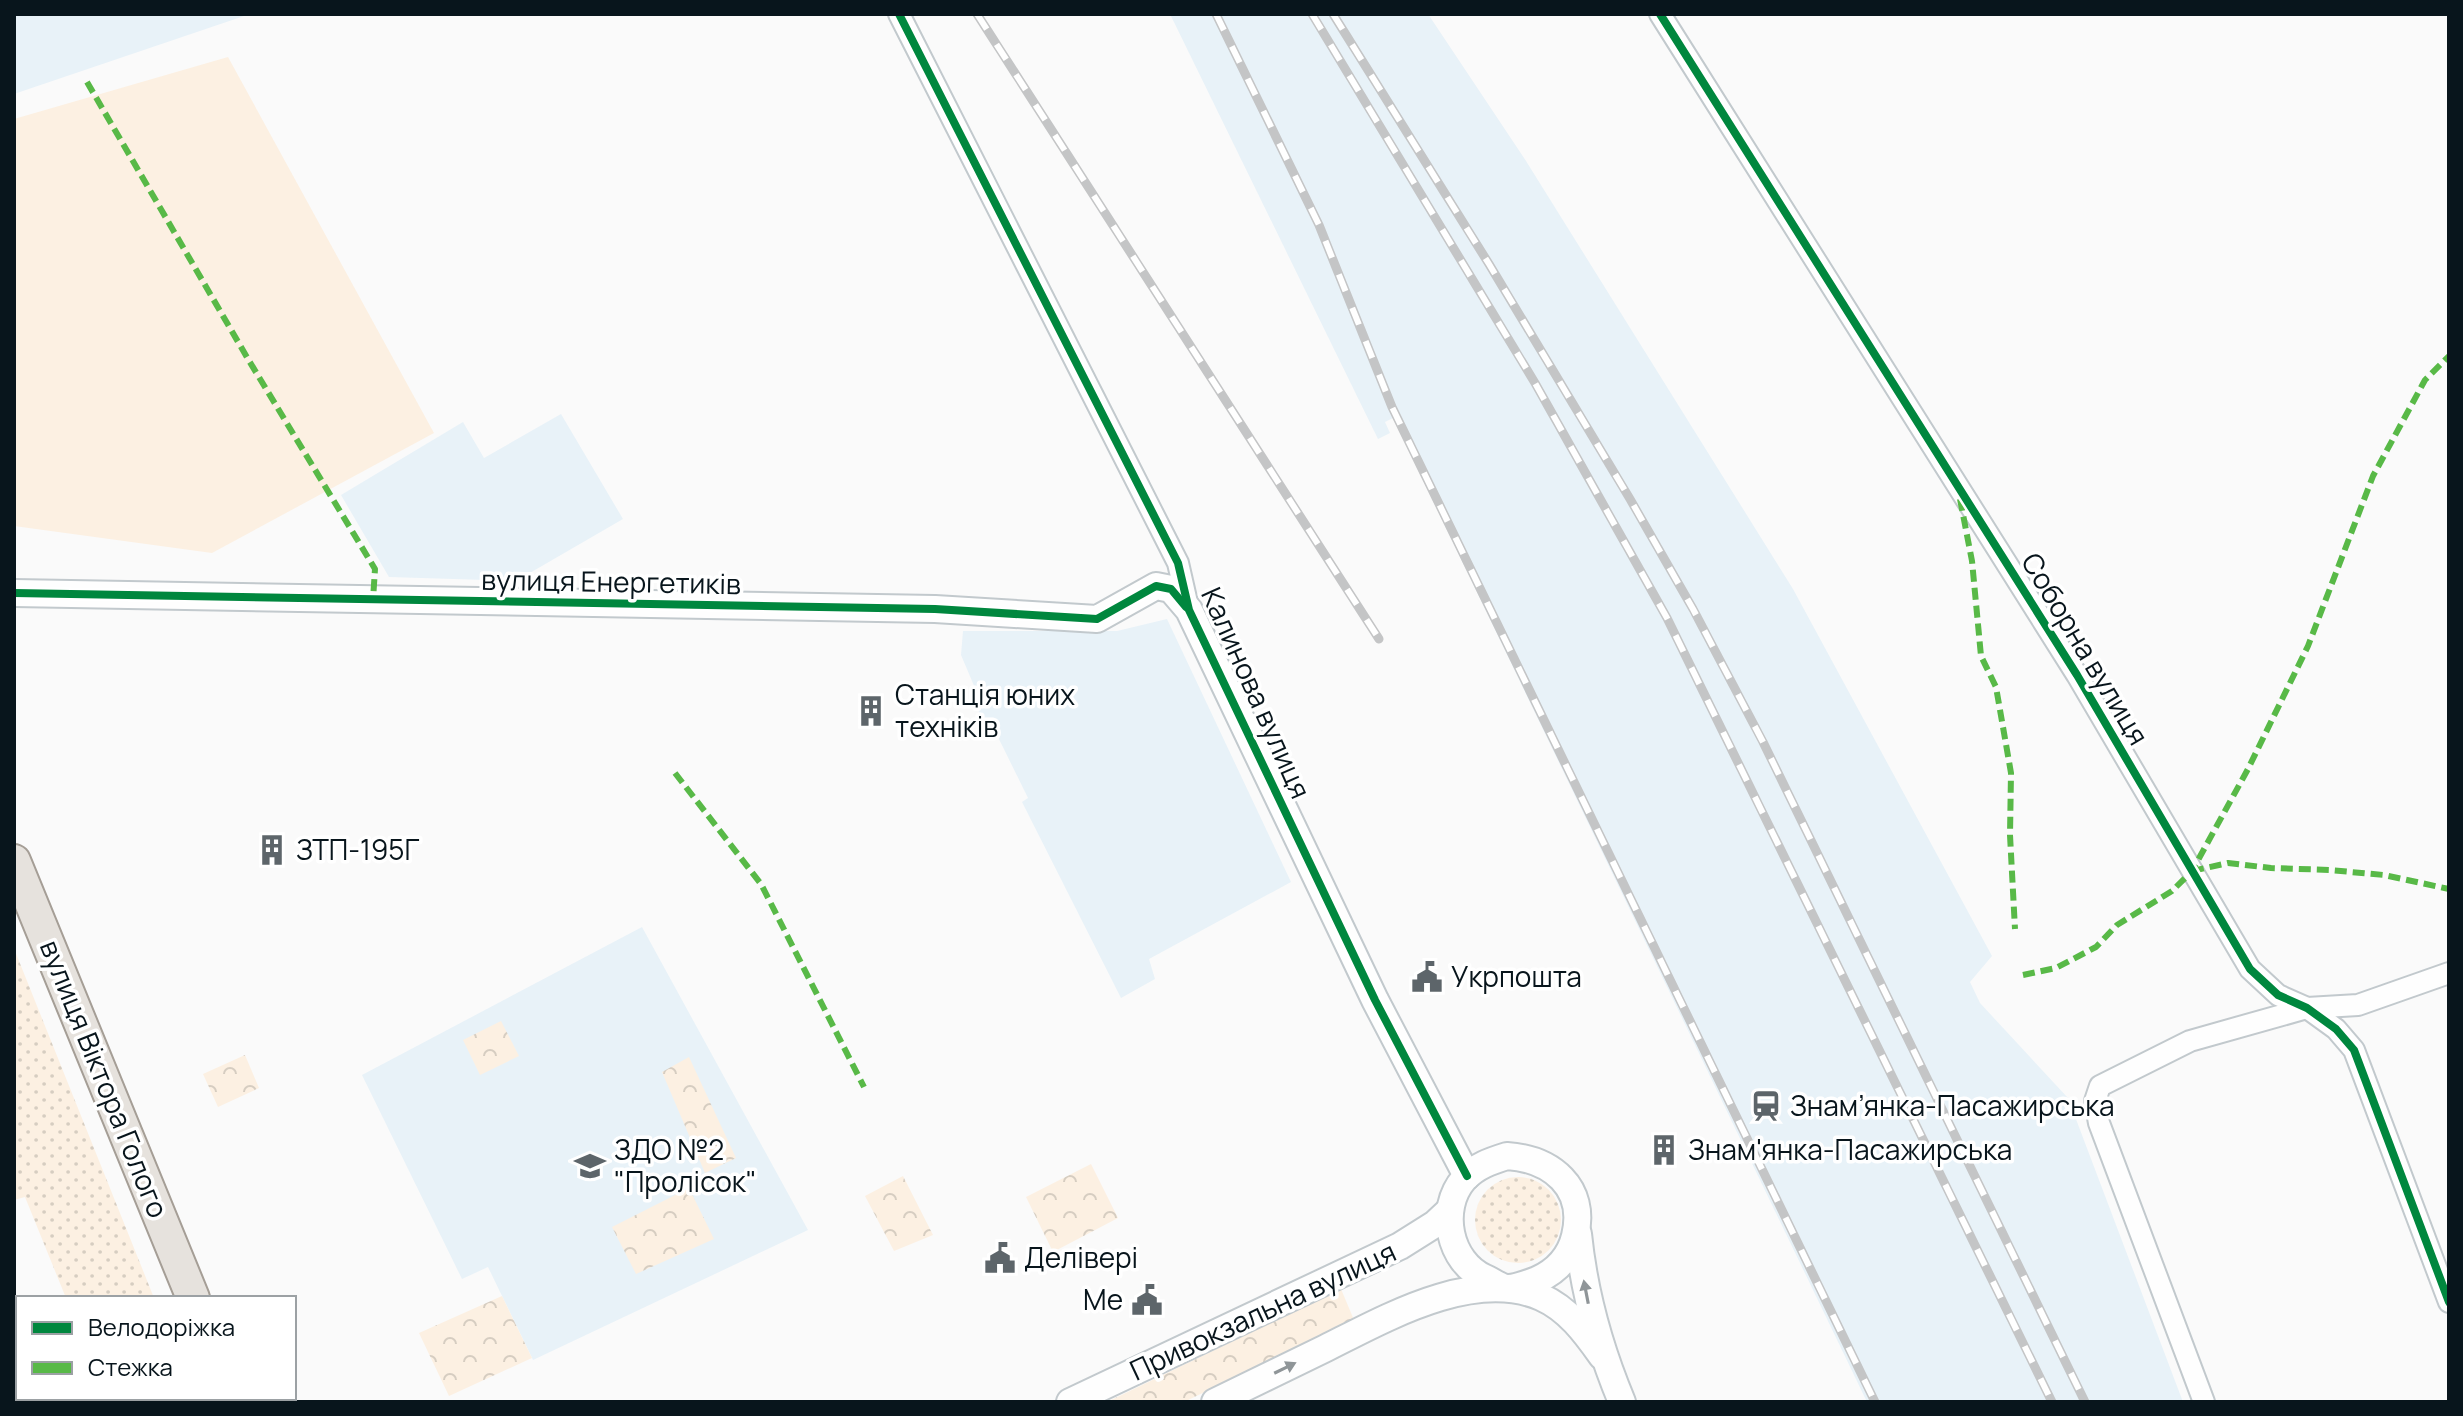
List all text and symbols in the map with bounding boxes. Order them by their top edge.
street label: Соборна вулиця [2013,545,2158,752]
street label: вулиця Енергетиків [481,560,741,602]
street label: Калинова вулиця [1193,581,1321,804]
place label: Станція юних техніків [895,675,1075,745]
building icon: Станція юних техніків [854,694,888,728]
place label: ЗТП-195Г [296,830,419,868]
building icon: ЗТП-195Г [255,833,289,867]
street label: вулиця Віктора Голого [32,934,178,1223]
place label: Укрпошта [1451,957,1582,995]
public building icon: Укрпошта [1410,960,1444,994]
place label: Знам’янка-Пасажирська [1790,1086,2115,1124]
station icon: Знам’янка-Пасажирська [1749,1089,1783,1123]
place label: ЗДО №2 "Пролісок" [614,1130,757,1200]
place label: Знам'янка-Пасажирська [1688,1130,2012,1168]
building icon: Знам'янка-Пасажирська [1647,1133,1681,1167]
school or university icon: ЗДО №2 "Пролісок" [573,1149,607,1183]
street label: Привокзальна вулиця [1123,1232,1402,1388]
place label: Делівері [1024,1238,1138,1276]
public building icon: Делівері [983,1241,1017,1275]
one-way arrow [1579,1279,1592,1304]
place label: Me [1083,1280,1123,1318]
public building icon: Me [1130,1283,1164,1317]
legend [16,1296,296,1400]
text: Велодоріжка [88,1310,235,1343]
text: Стежка [88,1350,173,1383]
one-way arrow [1274,1361,1297,1374]

